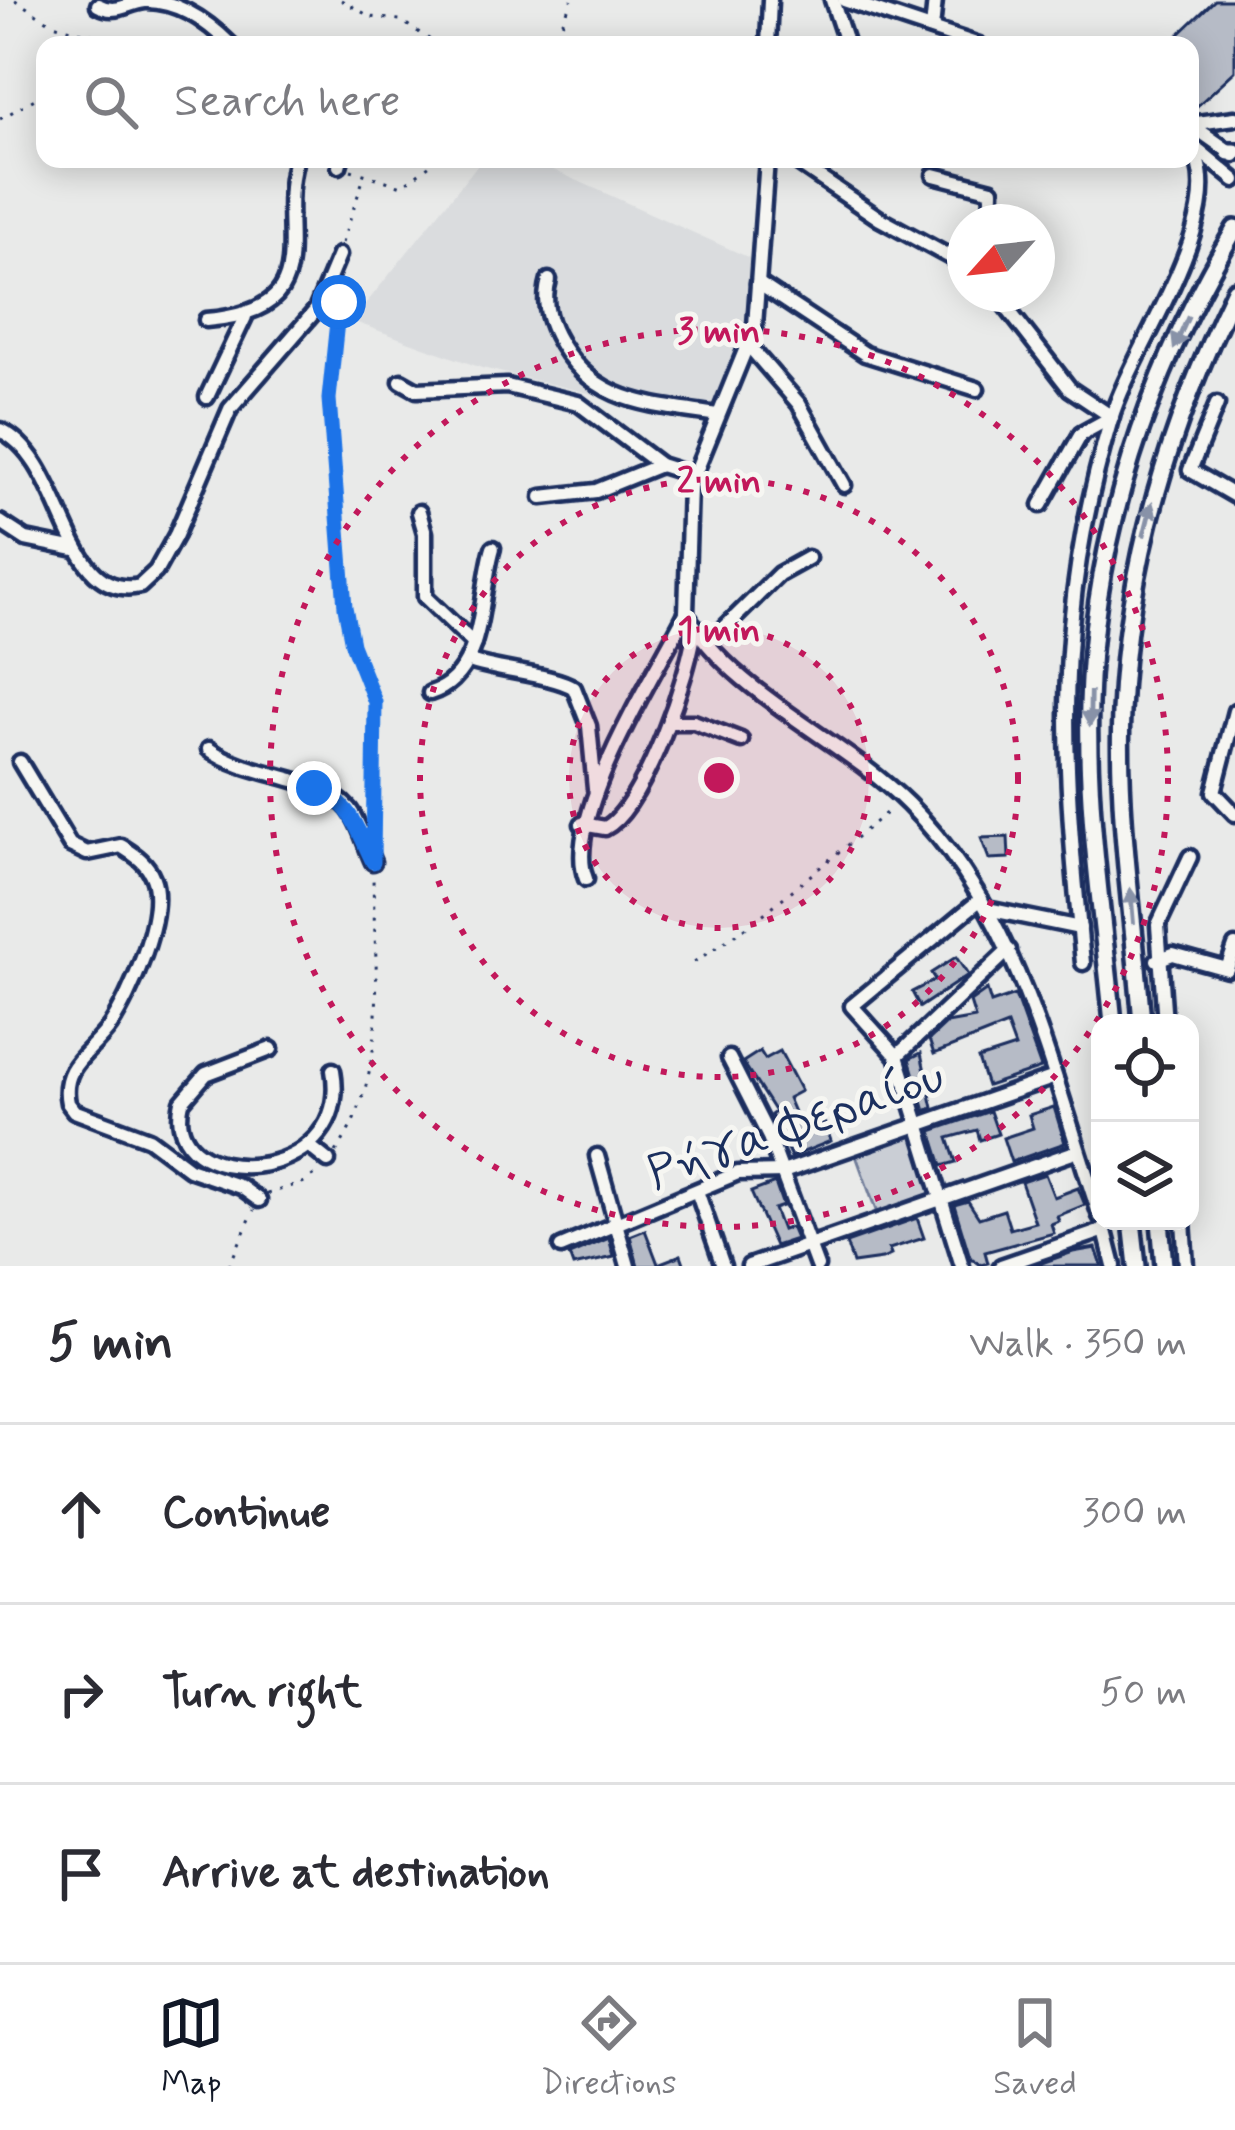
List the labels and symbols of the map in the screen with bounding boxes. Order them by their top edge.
north arrow [947,204,1055,312]
route start [312,275,366,329]
text: 3 min [677,309,761,356]
one-way arrow [1170,316,1190,351]
text: 2 min [677,459,761,506]
one-way arrow [1139,500,1158,537]
text: 1 min [678,608,760,655]
one-way arrow [1080,691,1099,729]
centre of rings [698,757,740,799]
route end [287,761,341,815]
one-way arrow [1122,887,1141,925]
street label: Ρήγα Φεραίου [640,1046,952,1206]

